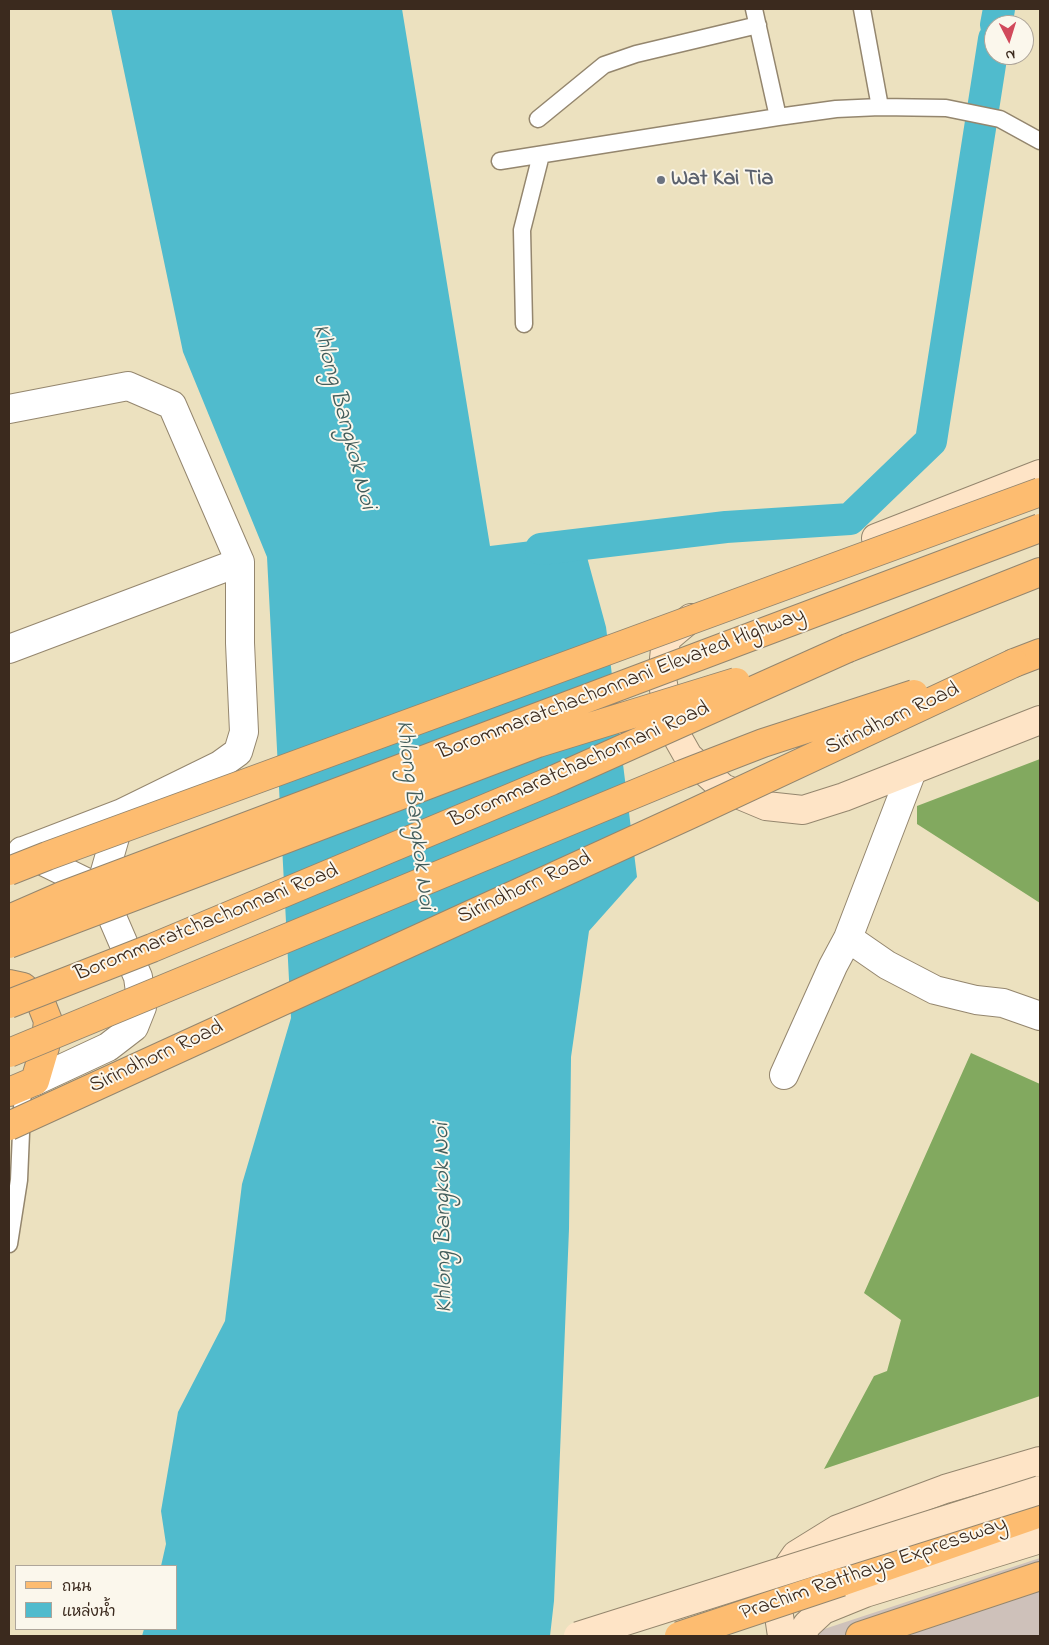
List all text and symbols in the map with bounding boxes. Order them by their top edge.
north arrow [984,15,1034,65]
text: N [1005,44,1016,65]
place label: Wat Kai Tia [671,167,773,193]
marker: Wat Kai Tia [655,174,667,186]
water label: Khlong Bangkok Noi [303,321,381,513]
street label: Borommaratchachonnani Elevated Highway [435,603,809,767]
street label: Sirindhorn Road [822,677,964,763]
street label: Borommaratchachonnani Road [446,697,714,835]
water label: Khlong Bangkok Noi [387,719,439,911]
street label: Sirindhorn Road [454,846,596,932]
street label: Borommaratchachonnani Road [71,859,343,989]
street label: Sirindhorn Road [86,1015,228,1101]
water label: Khlong Bangkok Noi [429,1122,461,1314]
street label: Prachim Ratthaya Expressway [737,1512,1011,1628]
legend [15,1565,178,1630]
text: ถนน [62,1576,91,1598]
text: แหล่งน้ำ [62,1601,116,1623]

